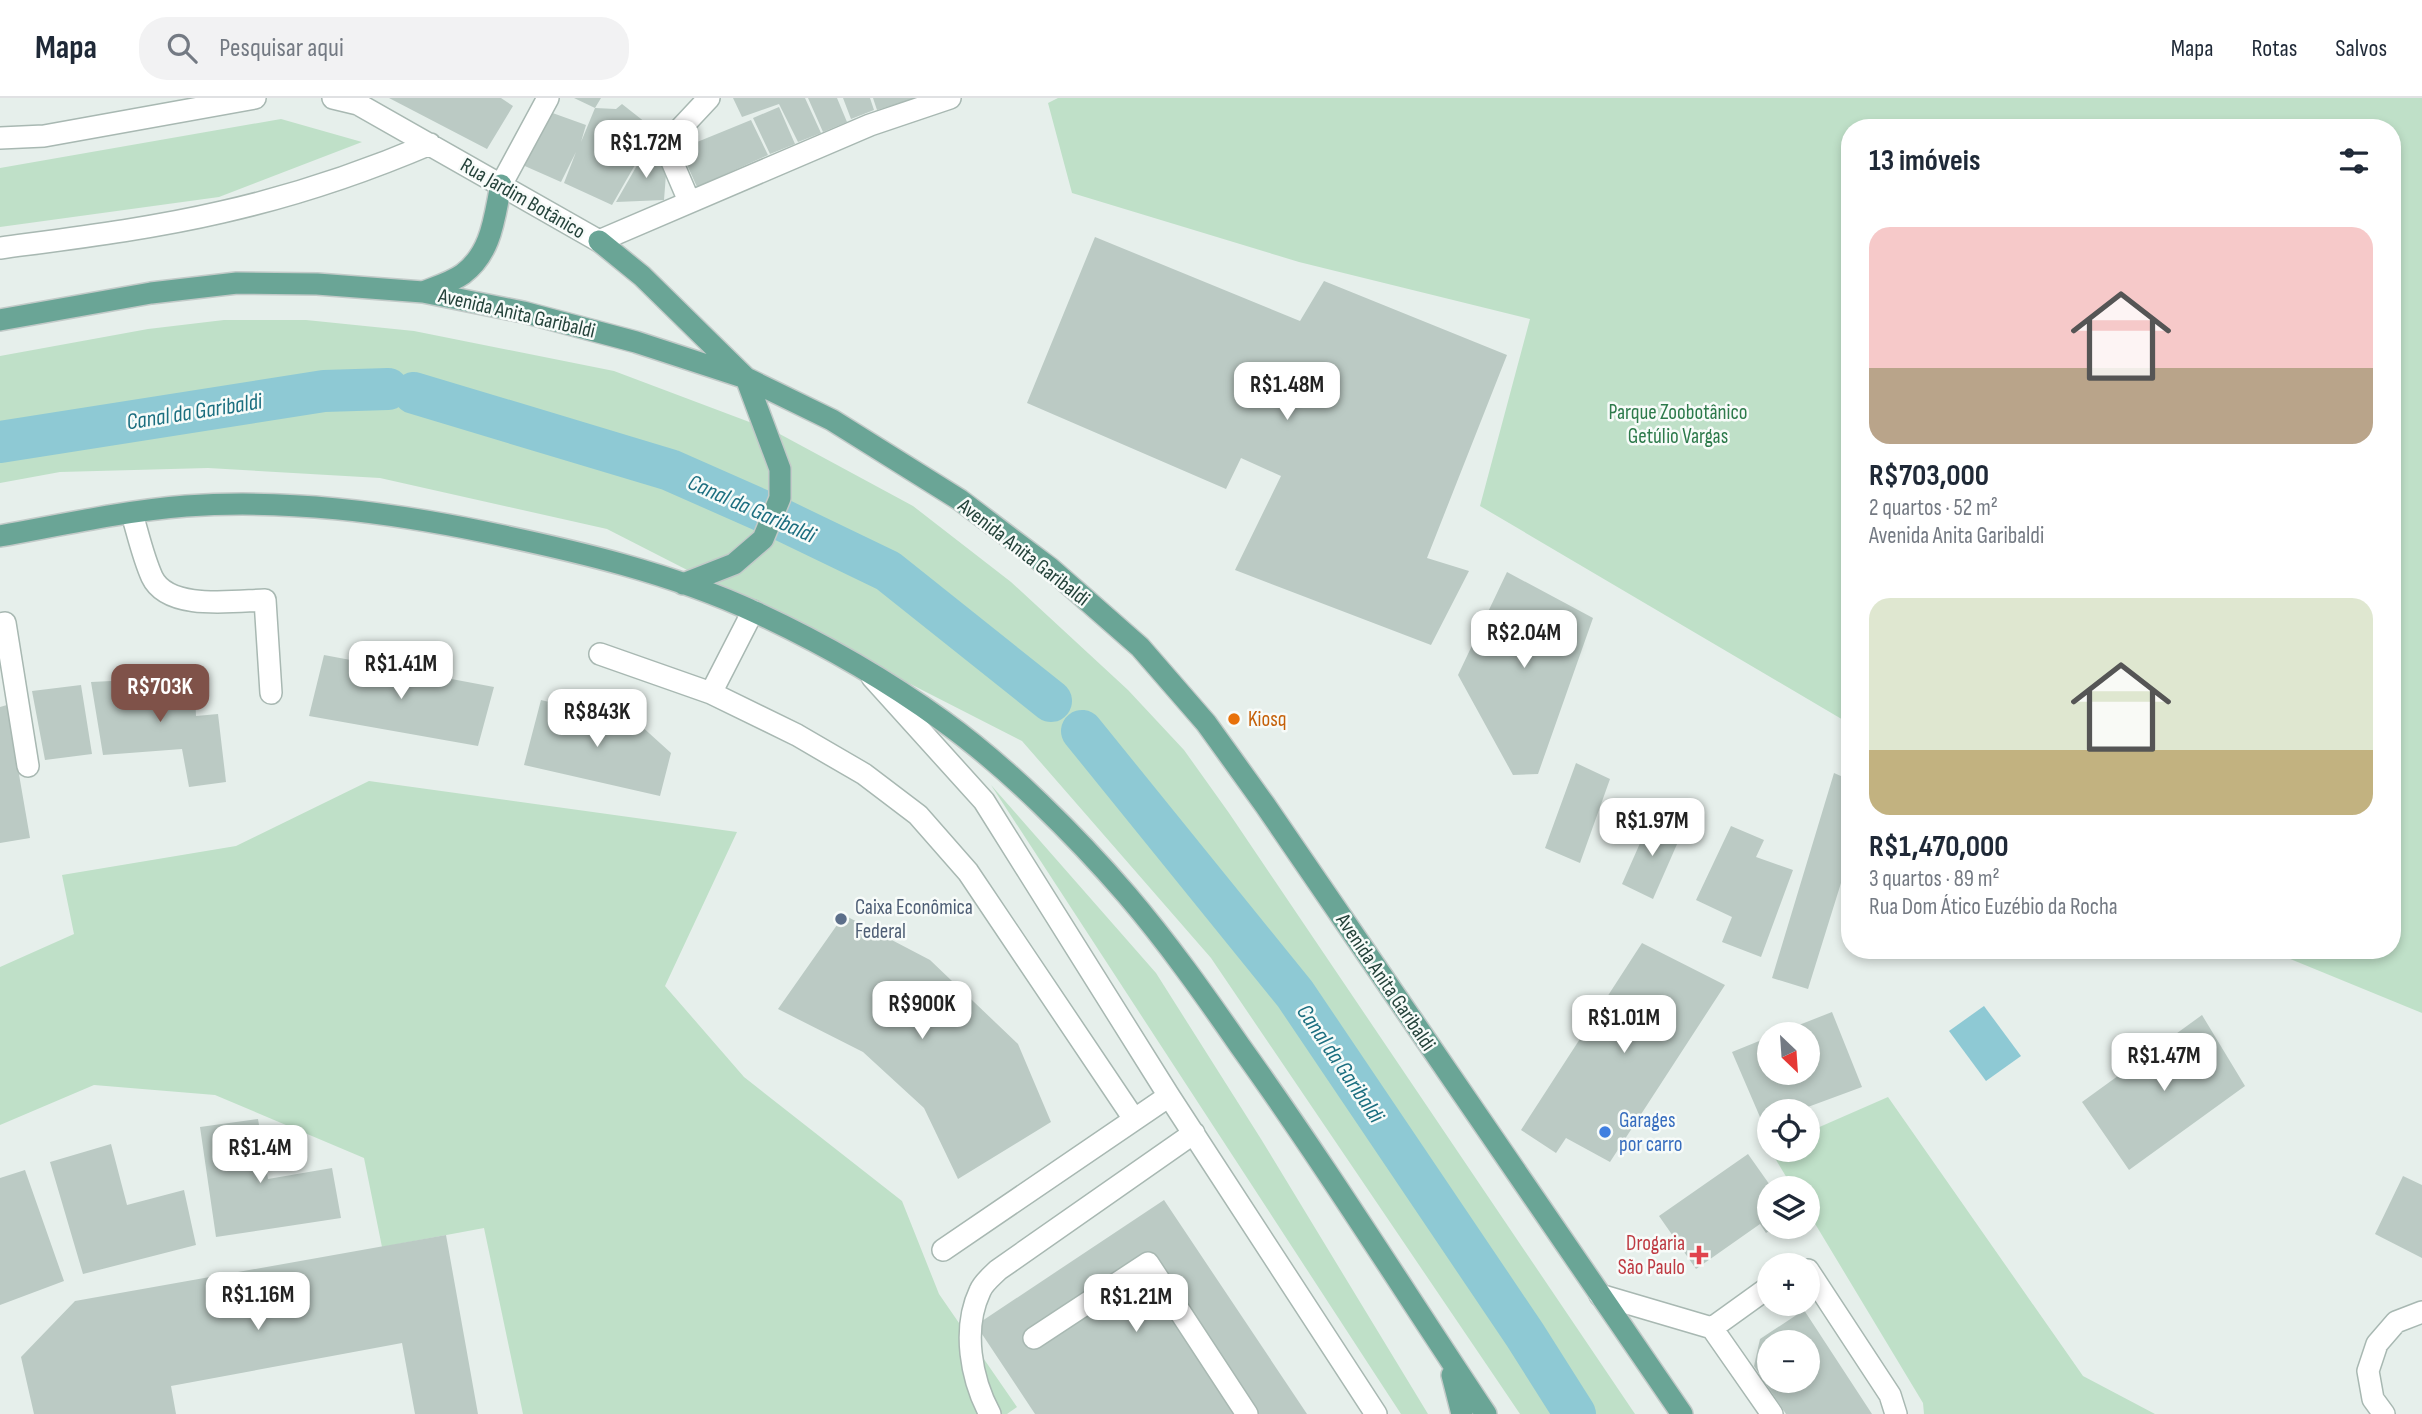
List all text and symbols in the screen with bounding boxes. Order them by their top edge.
search box [139,17,629,80]
text: Mapa [35,28,97,68]
icon: search [163,29,201,67]
text: Pesquisar aqui [219,33,344,64]
text: Mapa [2171,34,2214,63]
text: Rotas [2252,34,2297,63]
text: Salvos [2335,34,2387,63]
pin: R$1.72M [581,120,711,180]
text: R$1.72M [610,129,682,157]
icon: filters [2335,142,2373,180]
text: 13 imóveis [1869,143,1980,179]
street label: Rua Jardim Botânico [456,153,590,244]
icon: home [2058,273,2184,399]
street label: Avenida Anita Garibaldi [435,283,598,344]
pin: R$1.48M [1222,362,1352,422]
text: R$1.48M [1250,371,1324,399]
water label: Canal da Garibaldi [124,387,265,437]
park label: Parque Zoobotânico Getúlio Vargas [1608,400,1748,449]
text: R$703,000 [1869,458,1989,494]
water label: Canal da Garibaldi [683,468,821,550]
street label: Avenida Anita Garibaldi [952,493,1094,611]
text: 2 quartos · 52 m² [1869,494,1998,522]
text: Avenida Anita Garibaldi [1869,522,2044,550]
pin: R$2.04M [1459,610,1589,670]
text: R$2.04M [1487,619,1561,647]
pin: R$1.41M [336,642,466,701]
icon: home [2058,644,2184,770]
text: R$1.41M [365,650,437,678]
pin: R$703K [103,664,217,724]
text: R$703K [127,673,193,701]
pin: R$843K [540,690,654,749]
text: R$843K [564,698,630,726]
place label: Kiosq [1248,707,1286,732]
marker: Kiosq [1226,711,1242,727]
pin: R$1.97M [1587,798,1717,858]
text: R$1.97M [1615,807,1689,835]
text: R$1,470,000 [1869,829,2009,865]
text: 3 quartos · 89 m² [1869,865,2000,893]
text: Rua Dom Ático Euzébio da Rocha [1869,893,2118,921]
place label: Caixa Econômica Federal [855,895,973,944]
street label: Avenida Anita Garibaldi [1330,908,1441,1056]
marker: Caixa Econômica Federal [833,911,849,927]
pin: R$900K [865,982,979,1041]
text: R$900K [888,990,956,1018]
pin: R$1.01M [1559,996,1689,1055]
water label: Canal da Garibaldi [1290,999,1391,1129]
text: R$1.01M [1588,1004,1660,1032]
north arrow [1757,1022,1820,1085]
map controls [1757,1022,1820,1393]
pin: R$1.47M [2099,1034,2229,1093]
text: R$1.47M [2128,1042,2200,1070]
button: locate [1757,1099,1820,1162]
place label: Garages por carro [1619,1108,1682,1157]
marker: Garages por carro [1597,1124,1613,1140]
pin: R$1.4M [203,1126,317,1185]
text: R$1.4M [228,1134,292,1162]
button: layers [1757,1176,1820,1239]
place label: Drogaria São Paulo [1618,1231,1685,1280]
marker: Drogaria São Paulo [1691,1247,1707,1263]
button: + [1757,1253,1820,1316]
pin: R$1.16M [193,1272,323,1332]
pin: R$1.21M [1071,1274,1201,1334]
text: R$1.16M [222,1281,294,1309]
text: R$1.21M [1100,1283,1172,1311]
button: − [1757,1330,1820,1393]

